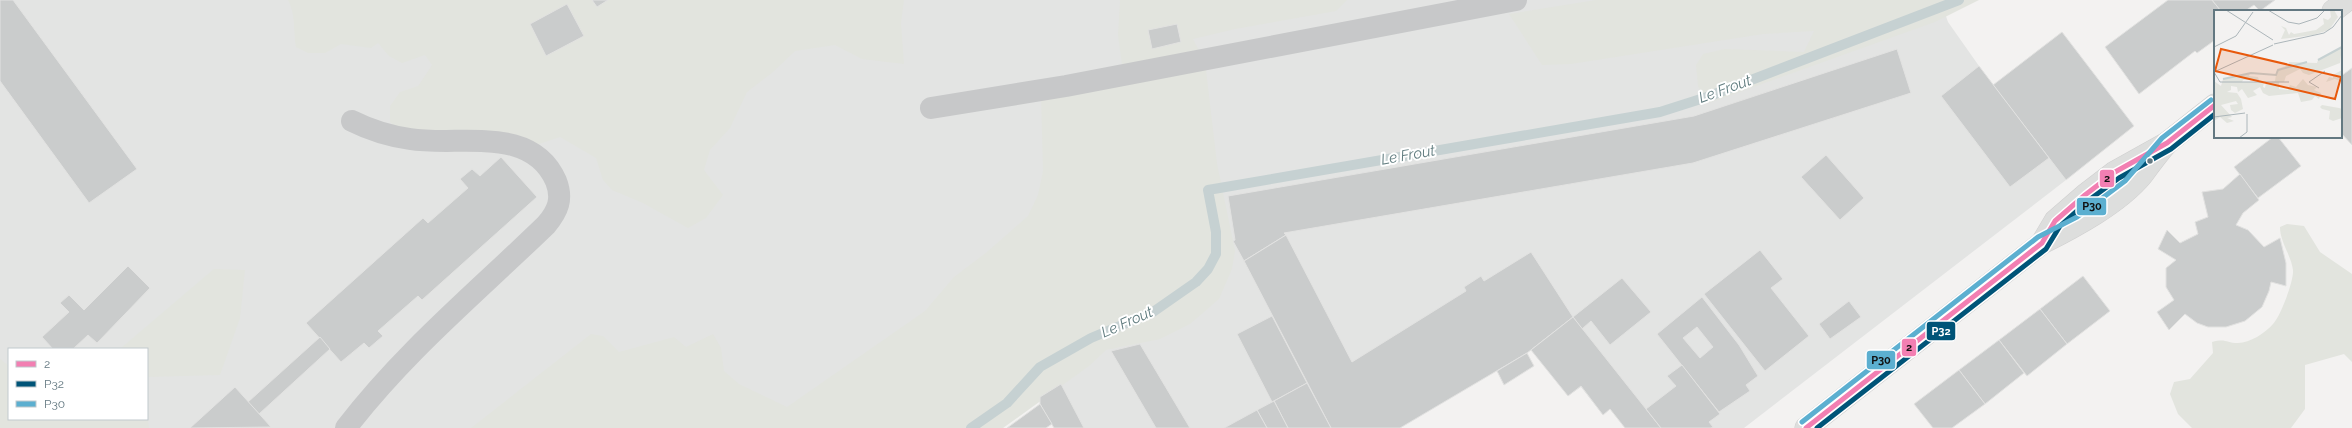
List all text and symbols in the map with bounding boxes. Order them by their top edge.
inset map [2214,10,2342,138]
water label: Le Frout [1696,71,1754,107]
water label: Le Frout [1380,141,1437,169]
unlabelled marker [2145,156,2155,166]
line badge: 2 [2099,169,2115,188]
text: 2 [2104,172,2110,185]
line badge: P30 [2076,197,2107,216]
text: P30 [2082,200,2102,213]
water label: Le Frout [1098,303,1156,341]
line badge: P32 [1926,321,1956,341]
text: P32 [1931,325,1951,338]
line badge: 2 [1901,338,1917,357]
text: 2 [1906,341,1912,354]
legend [8,348,148,420]
line badge: P30 [1866,350,1896,370]
text: P30 [1871,354,1891,367]
text: 2 [44,357,50,371]
text: P32 [44,377,64,391]
text: P30 [44,397,65,411]

